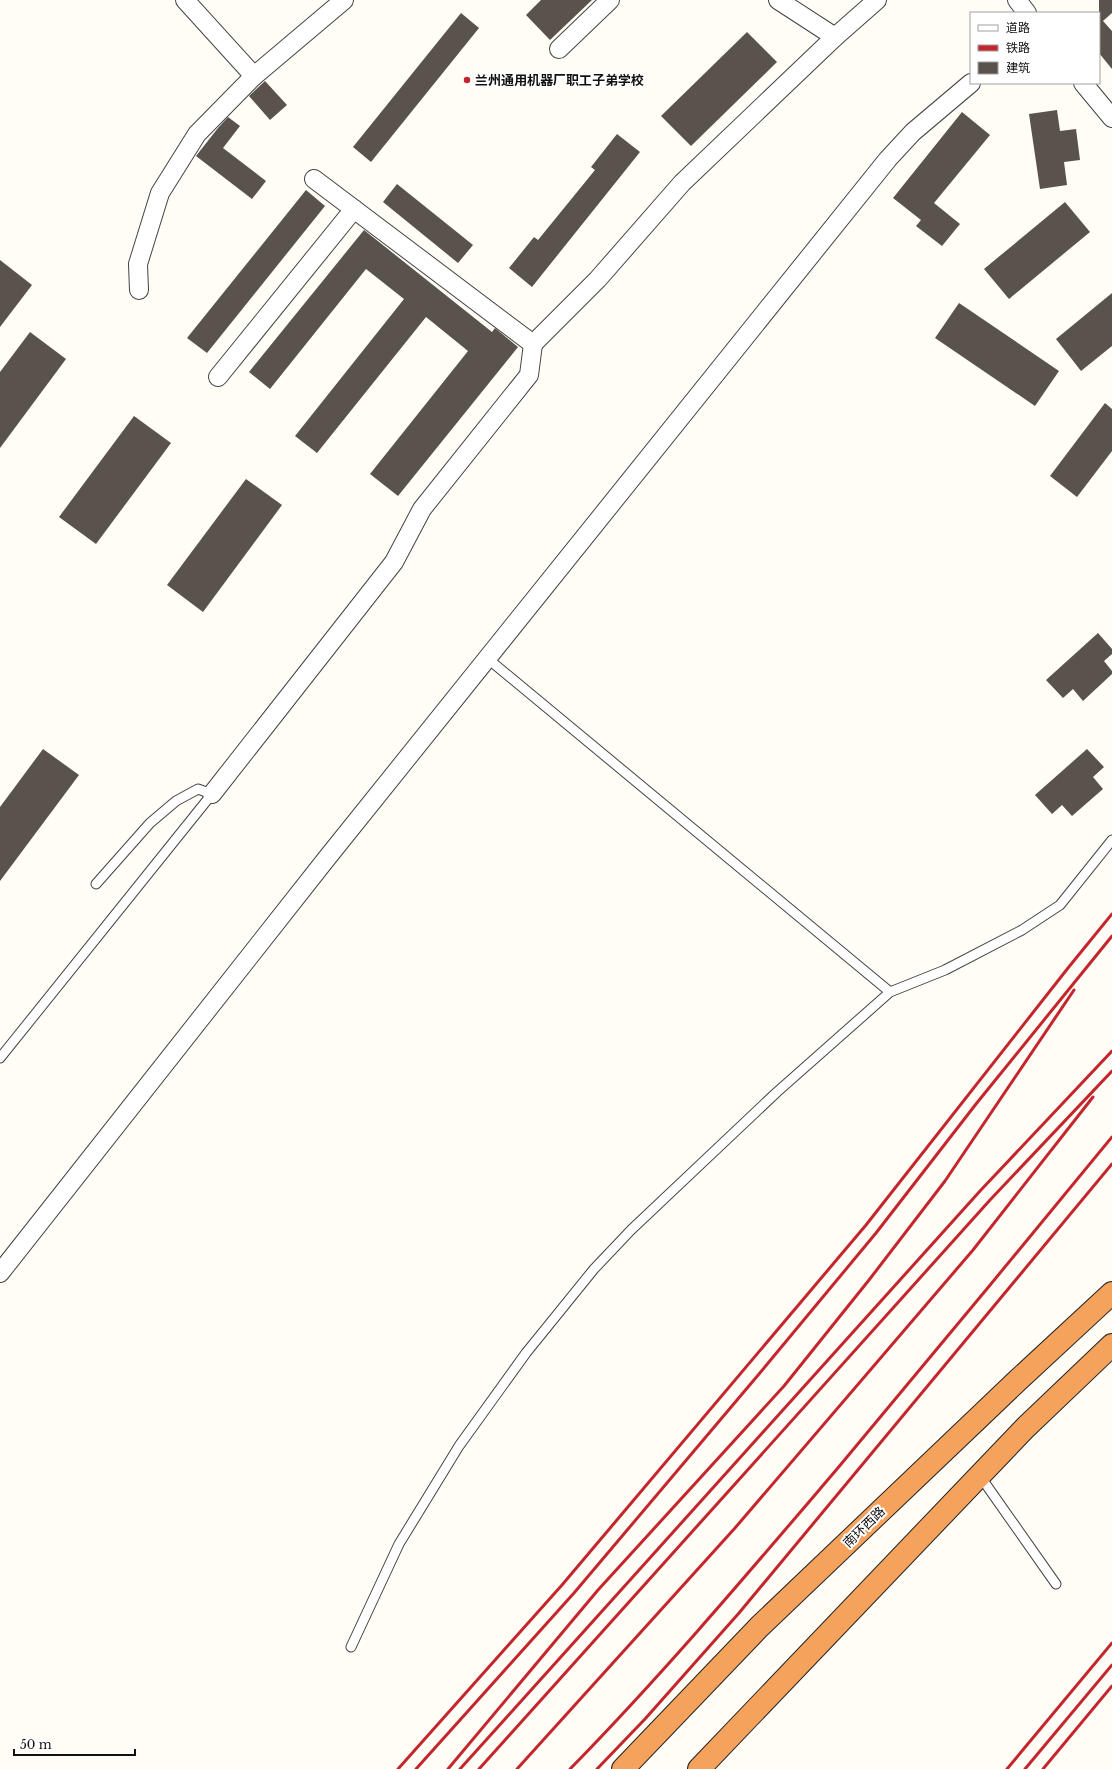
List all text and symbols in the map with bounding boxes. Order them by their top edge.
legend [970,12,1100,84]
text: 道路 [1006,20,1030,35]
text: 铁路 [1006,40,1030,55]
text: 建筑 [1006,60,1030,75]
place label: 兰州通用机器厂职工子弟学校 [475,72,644,89]
marker: 兰州通用机器厂职工子弟学校 [462,75,472,85]
street label: 南环西路 [839,1503,889,1551]
scale bar [14,1731,135,1757]
text: 50 m [20,1737,52,1752]

